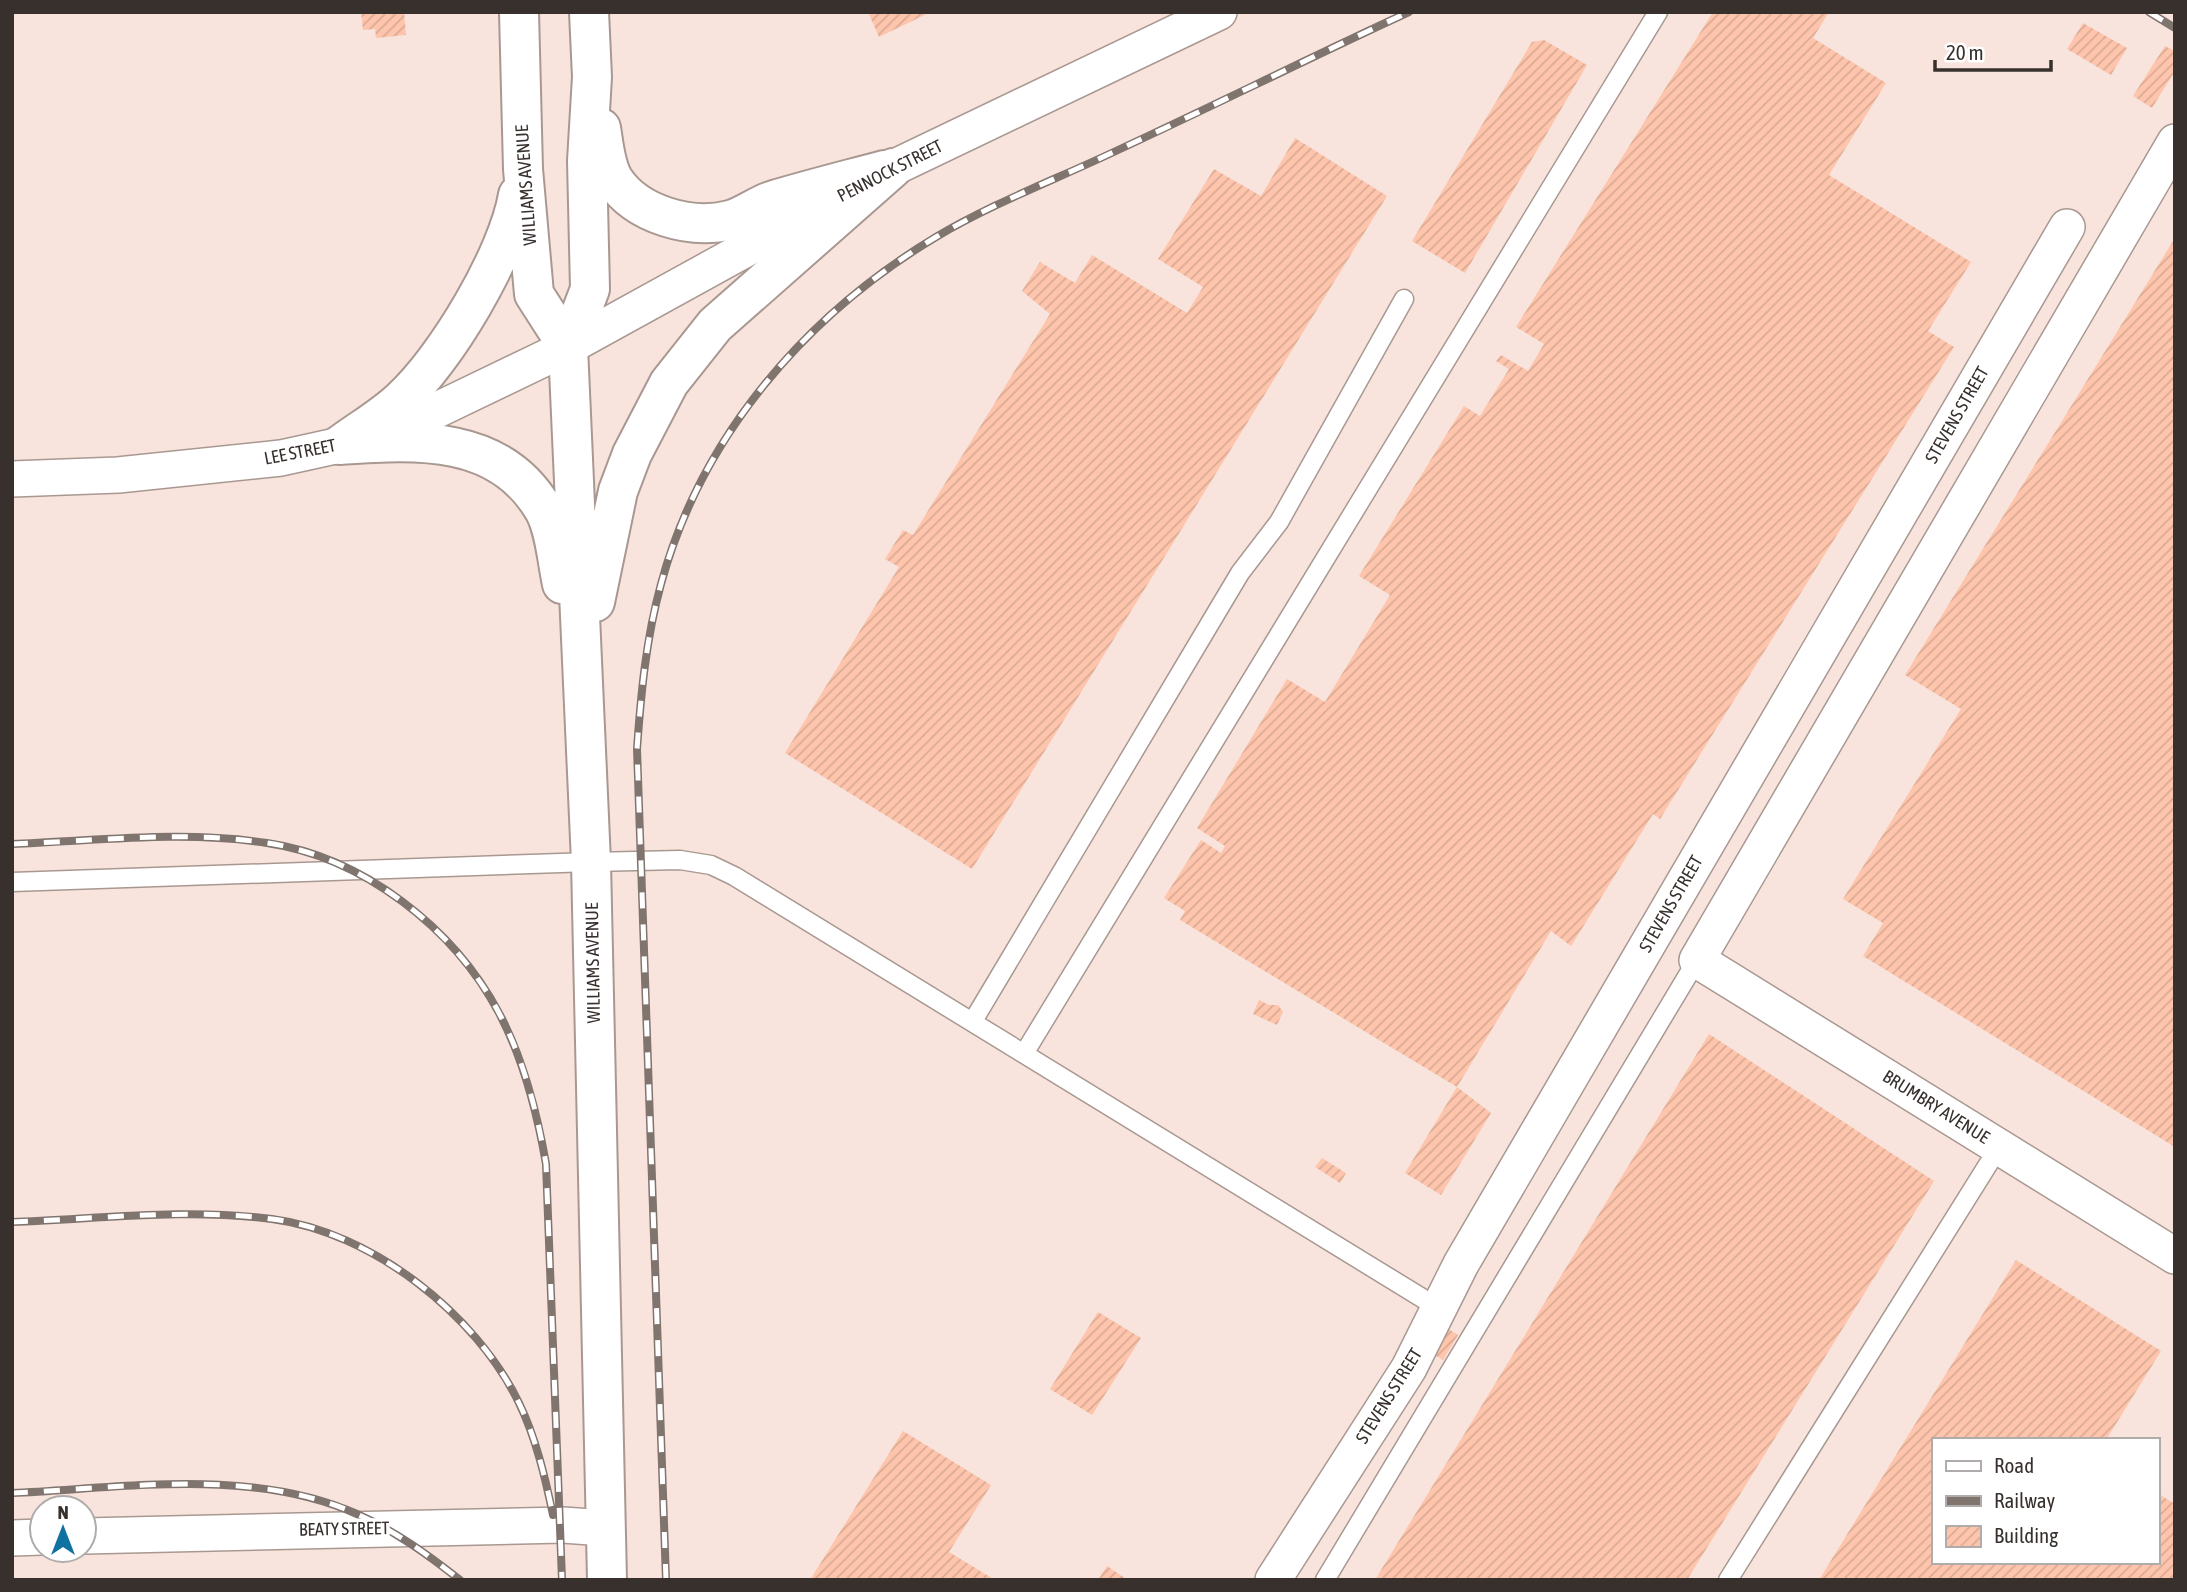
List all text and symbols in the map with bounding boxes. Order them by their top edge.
scale bar [1935,28,2050,72]
text: 20 m [1946,40,1984,64]
street label: WILLIAMS AVENUE [511,124,540,246]
street label: PENNOCK STREET [834,135,946,206]
street label: STEVENS STREET [1920,363,1993,467]
street label: LEE STREET [262,434,338,469]
street label: STEVENS STREET [1634,852,1707,956]
street label: WILLIAMS AVENUE [581,902,604,1024]
street label: BRUMBRY AVENUE [1879,1065,1994,1148]
street label: STEVENS STREET [1351,1344,1426,1447]
legend [1932,1438,2159,1564]
text: Road [1994,1453,2034,1477]
text: Railway [1994,1488,2056,1512]
north arrow [28,1494,98,1564]
text: N [57,1501,69,1523]
street label: BEATY STREET [299,1517,389,1540]
text: Building [1994,1523,2058,1547]

